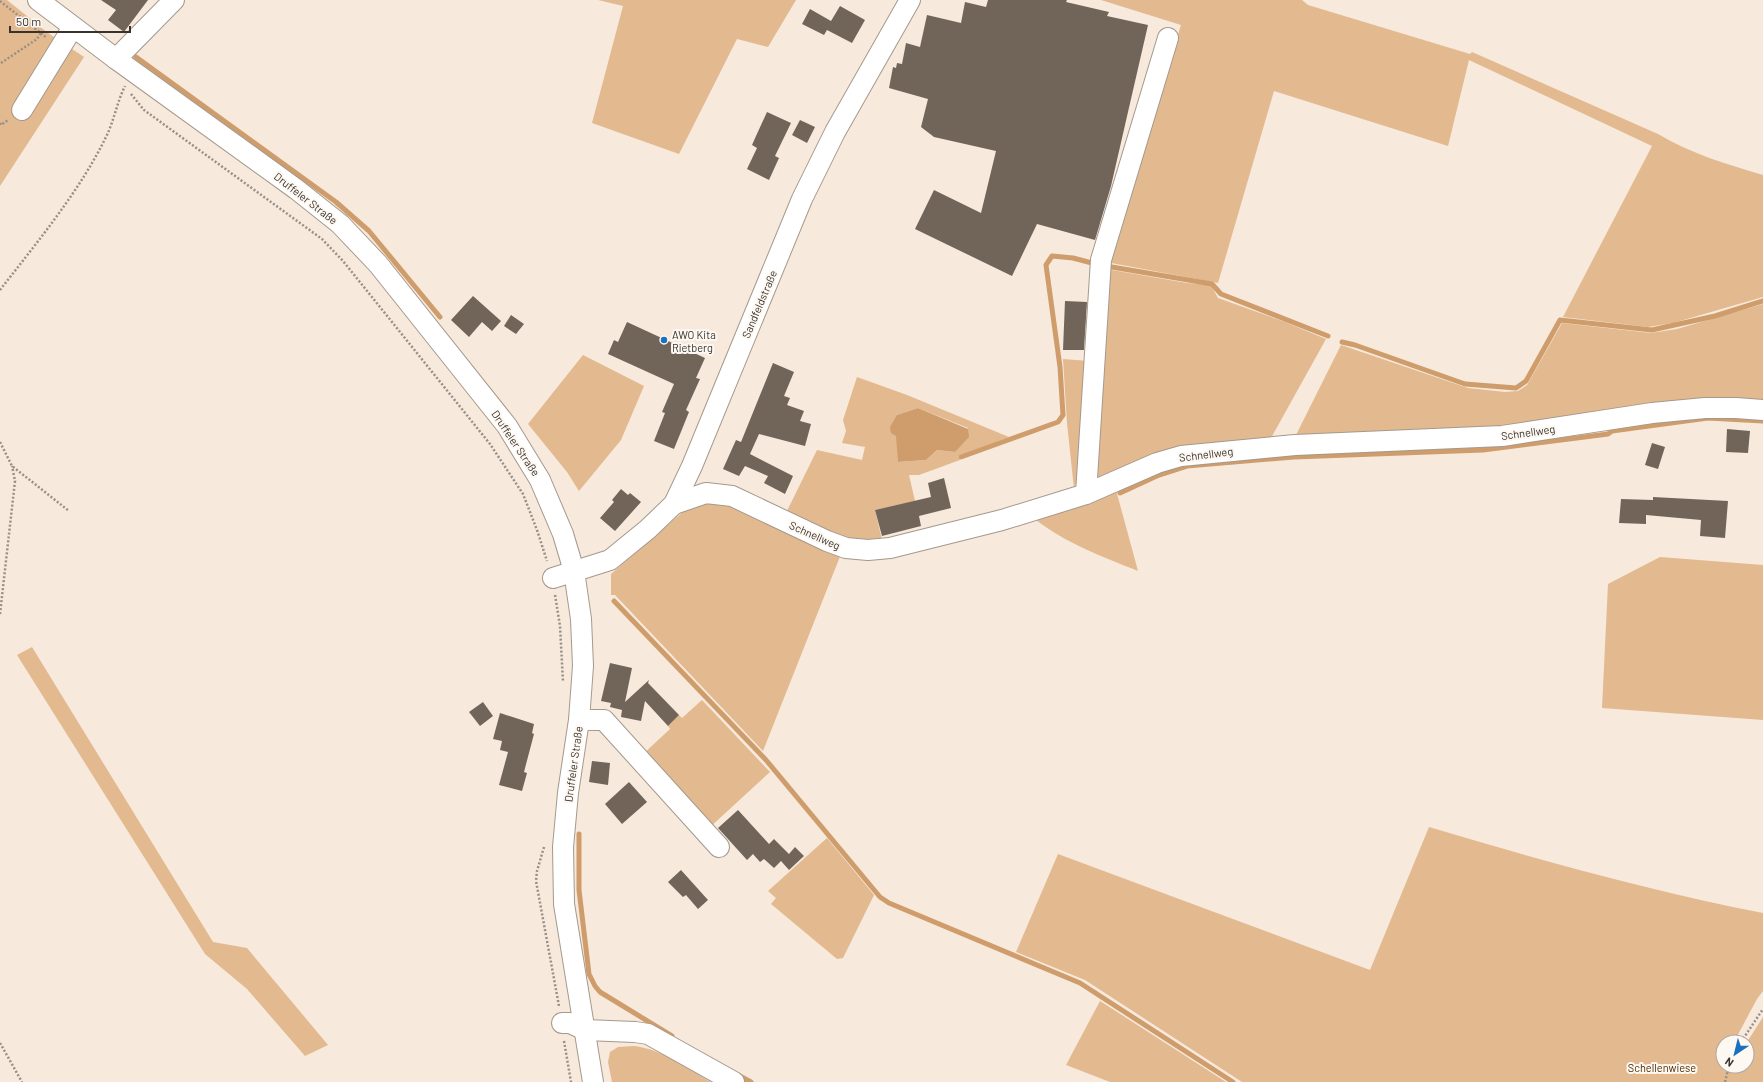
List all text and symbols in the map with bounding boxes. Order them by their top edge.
scale bar [10,8,130,34]
text: 50 m [16,14,41,28]
street label: Druffeler Straße [272,169,340,227]
street label: Sandfeldstraße [739,268,779,340]
place label: AWO Kita Rietberg [672,328,716,354]
marker: AWO Kita Rietberg [659,335,669,345]
street label: Druffeler Straße [489,408,543,478]
street label: Schnellweg [1500,422,1556,442]
street label: Schnellweg [1178,444,1234,464]
street label: Schnellweg [788,518,843,552]
street label: Druffeler Straße [561,725,585,803]
north arrow [1715,1034,1755,1074]
text: N [1722,1055,1736,1070]
park label: Schellenwiese [1628,1061,1696,1074]

